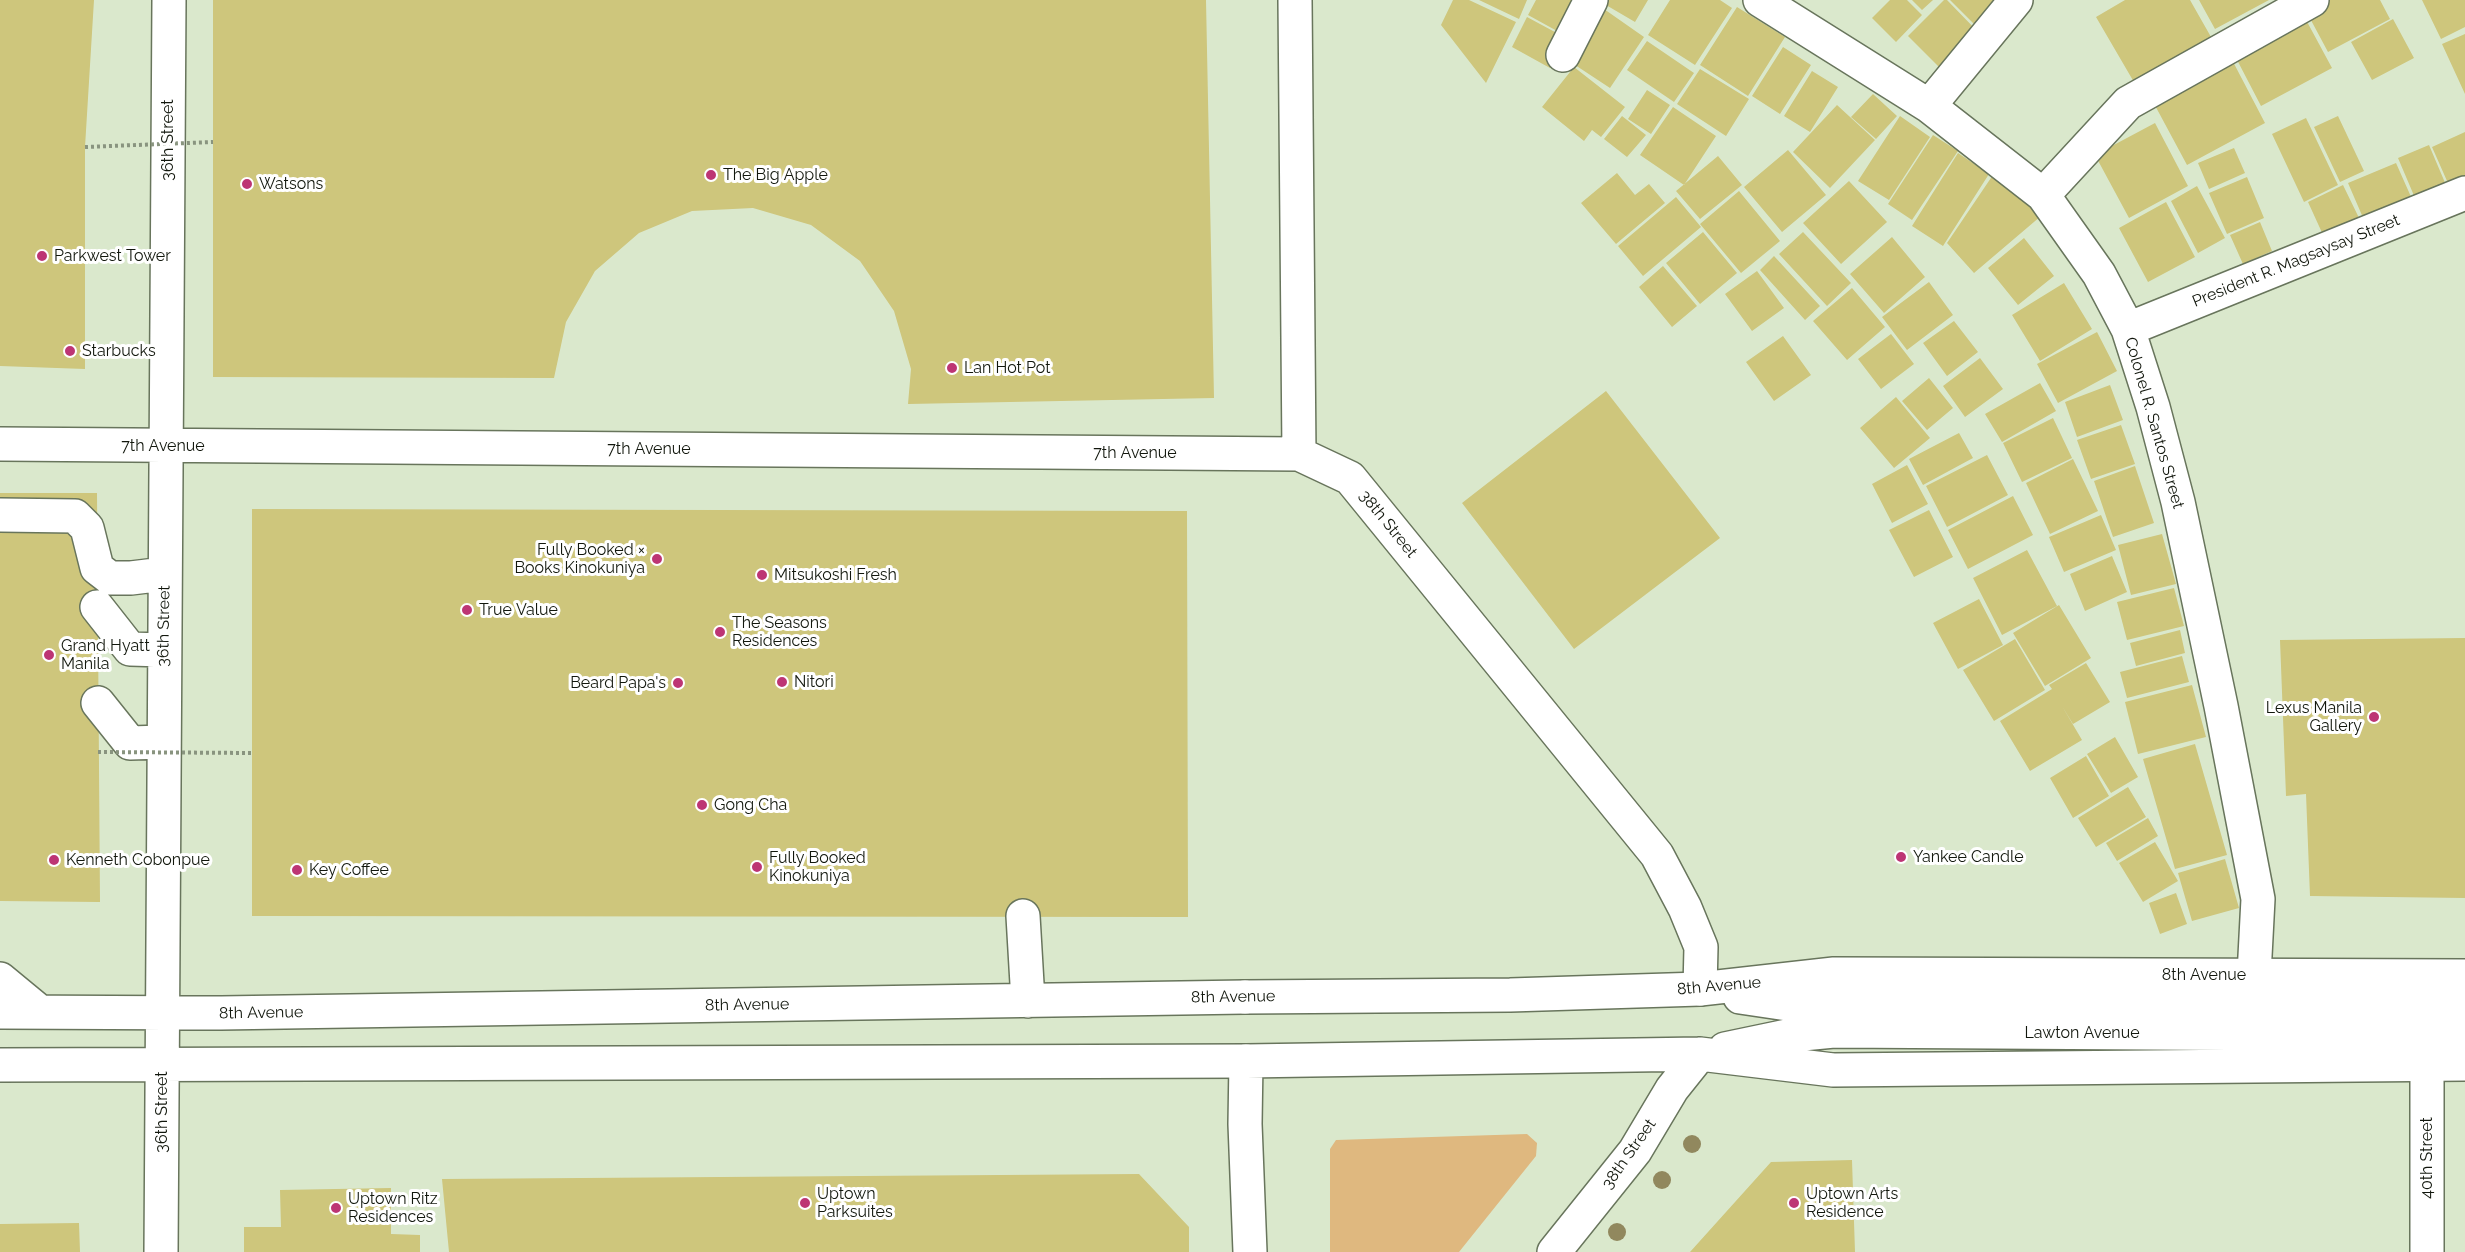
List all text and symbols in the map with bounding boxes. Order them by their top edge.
street label: 36th Street [158,99,178,181]
place label: The Big Apple [723,165,828,185]
marker: The Big Apple [704,168,718,182]
place label: Watsons [259,174,323,194]
marker: Watsons [240,177,254,191]
street label: President R. Magsaysay Street [2189,211,2403,311]
place label: Parkwest Tower [54,246,171,266]
marker: Parkwest Tower [35,249,49,263]
street label: Colonel R. Santos Street [2120,335,2188,511]
place label: Starbucks [82,341,156,361]
marker: Starbucks [63,344,77,358]
place label: Lan Hot Pot [964,358,1051,378]
marker: Lan Hot Pot [945,361,959,375]
street label: 7th Avenue [121,436,205,456]
street label: 7th Avenue [607,439,691,459]
street label: 7th Avenue [1093,443,1177,463]
street label: 38th Street [1355,486,1421,562]
place label: Fully Booked × Books Kinokuniya [514,540,645,578]
marker: Fully Booked × Books Kinokuniya [650,552,664,566]
place label: Mitsukoshi Fresh [774,565,897,585]
marker: Mitsukoshi Fresh [755,568,769,582]
street label: 36th Street [154,585,174,667]
place label: True Value [479,600,558,620]
marker: True Value [460,603,474,617]
place label: The Seasons Residences [732,613,827,651]
marker: The Seasons Residences [713,625,727,639]
place label: Grand Hyatt Manila [61,636,150,674]
marker: Grand Hyatt Manila [42,648,56,662]
place label: Nitori [794,672,834,692]
place label: Beard Papa's [570,673,666,693]
marker: Nitori [775,675,789,689]
marker: Beard Papa's [671,676,685,690]
place label: Lexus Manila Gallery [2266,698,2362,736]
marker: Lexus Manila Gallery [2367,710,2381,724]
place label: Gong Cha [714,795,787,815]
marker: Gong Cha [695,798,709,812]
place label: Yankee Candle [1913,847,2024,867]
place label: Fully Booked Kinokuniya [769,848,866,886]
place label: Kenneth Cobonpue [66,850,210,870]
marker: Yankee Candle [1894,850,1908,864]
marker: Kenneth Cobonpue [47,853,61,867]
place label: Key Coffee [309,860,389,880]
marker: Fully Booked Kinokuniya [750,860,764,874]
marker: Key Coffee [290,863,304,877]
street label: 8th Avenue [2162,965,2246,985]
street label: 8th Avenue [1676,973,1762,999]
street label: 8th Avenue [1191,987,1275,1007]
street label: 8th Avenue [705,995,789,1015]
street label: 8th Avenue [219,1003,303,1023]
street label: Lawton Avenue [2024,1023,2140,1043]
street label: 36th Street [152,1071,172,1153]
street label: 38th Street [1598,1115,1660,1193]
street label: 40th Street [2417,1117,2437,1199]
place label: Uptown Parksuites [817,1184,893,1222]
place label: Uptown Arts Residence [1806,1184,1898,1222]
place label: Uptown Ritz Residences [348,1189,438,1227]
marker: Uptown Parksuites [798,1196,812,1210]
marker: Uptown Arts Residence [1787,1196,1801,1210]
marker: Uptown Ritz Residences [329,1201,343,1215]

